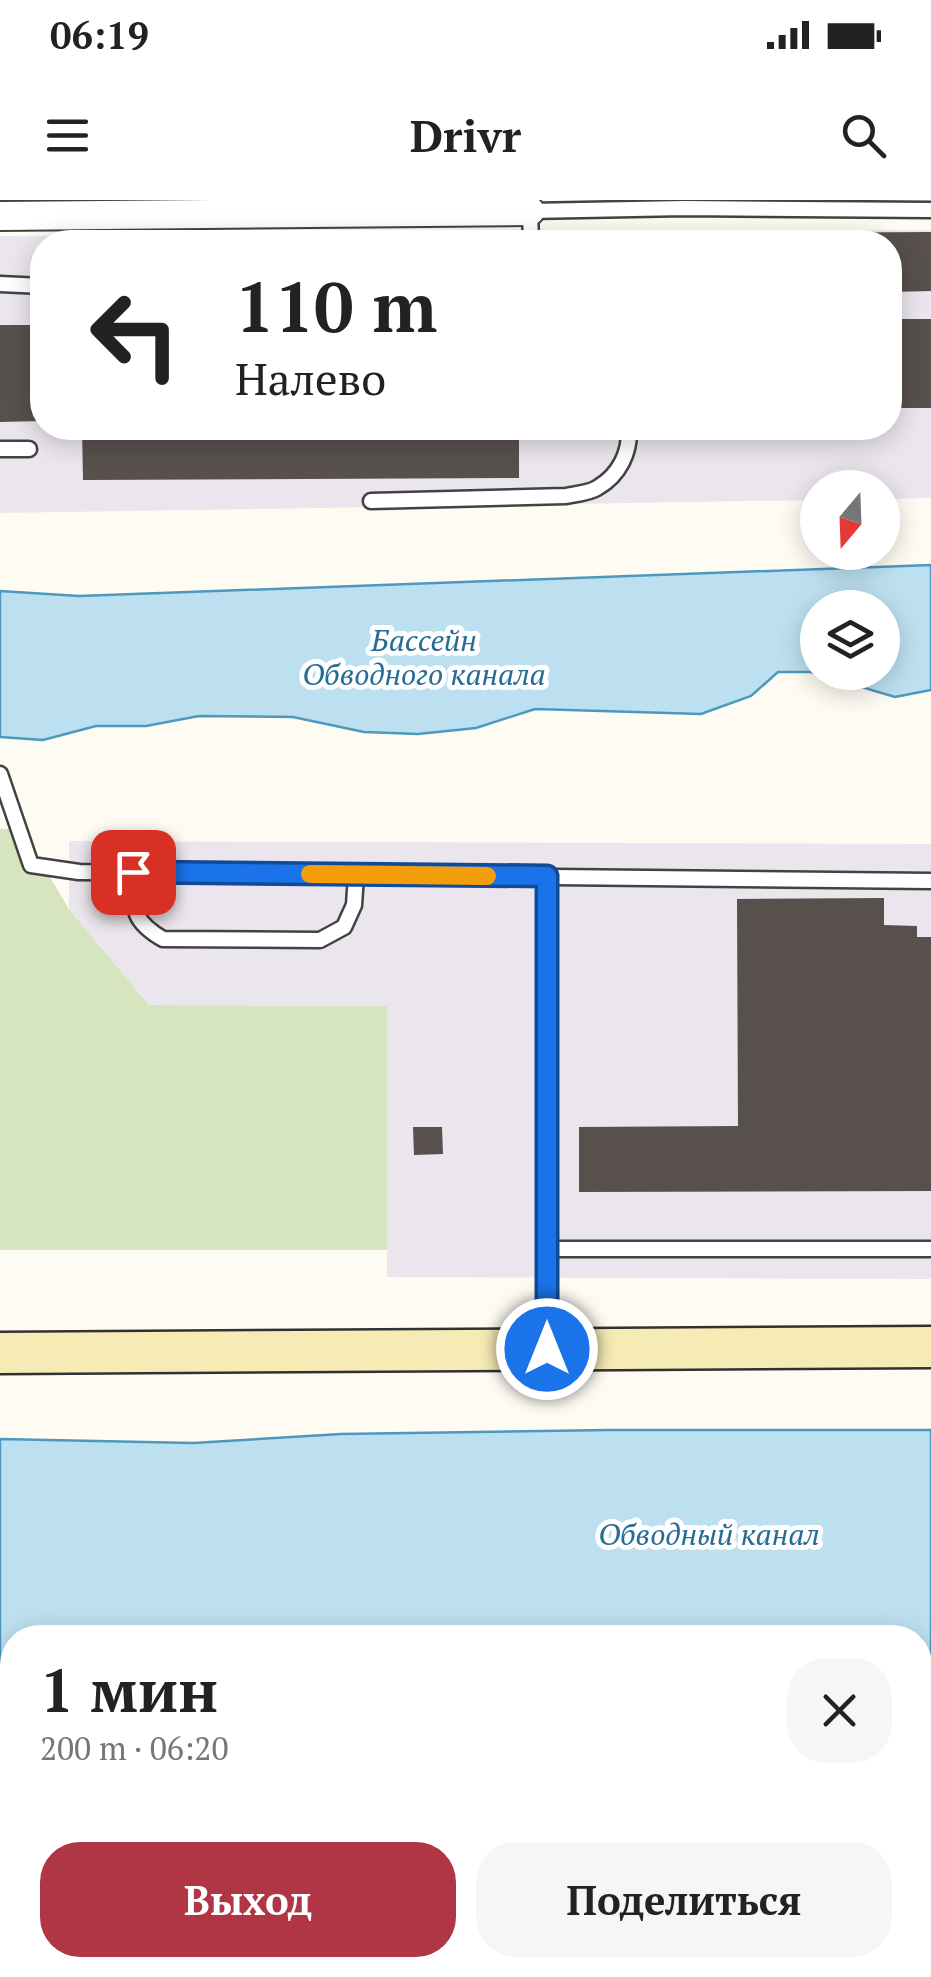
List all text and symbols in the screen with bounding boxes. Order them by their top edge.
text: 06:19 [50,10,149,60]
text: Drivr [410,105,521,165]
icon: menu [40,108,95,163]
icon: search [836,108,891,163]
text: 110 m [235,259,437,352]
icon: left [70,270,200,400]
text: Налево [235,348,386,408]
north arrow [800,470,900,570]
map controls [800,470,900,690]
button: layers [800,590,900,690]
water label: Бассейн Обводного канала [302,620,546,694]
pin [91,830,176,915]
icon: arrive [106,845,161,900]
position arrow [495,1297,599,1401]
water label: Обводный канал [598,1514,820,1554]
text: 1 мин [40,1650,218,1729]
button: close [787,1658,892,1763]
text: 200 m · 06:20 [40,1727,228,1769]
button: Выход [40,1842,456,1957]
button: Поделиться [476,1842,892,1957]

